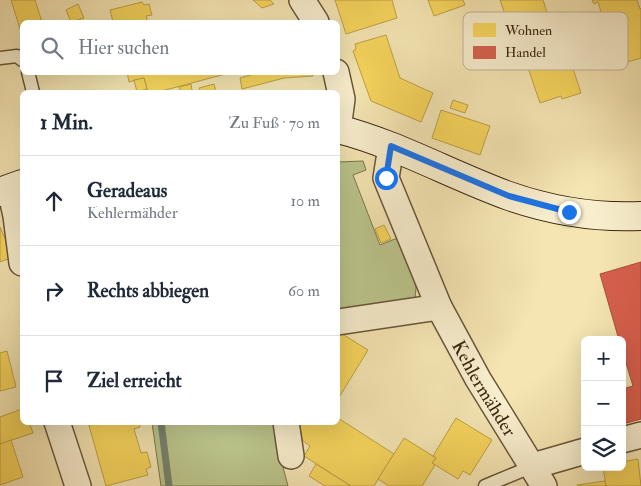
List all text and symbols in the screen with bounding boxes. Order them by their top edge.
legend [463,12,628,70]
search box [20,20,340,75]
text: Wohnen [504,22,552,39]
icon: search [38,34,66,62]
text: Hier suchen [78,36,169,60]
text: Handel [505,44,546,61]
text: 1 Min. [40,109,93,136]
text: Zu Fuß · 70 m [229,113,320,133]
route start [375,167,398,190]
text: Geradeaus [87,179,167,203]
icon: ahead [40,187,68,215]
text: 10 m [290,191,320,211]
route end [558,201,581,224]
text: Kehlermähder [87,203,178,223]
icon: right [40,277,68,305]
text: Rechts abbiegen [87,279,209,303]
text: 60 m [288,281,320,301]
street label: Kehlermähder [446,336,522,441]
map controls [581,336,626,471]
button: + [581,336,626,381]
icon: arrive [40,367,68,395]
text: Ziel erreicht [87,369,182,393]
button: − [581,381,626,426]
button: layers [581,426,626,471]

